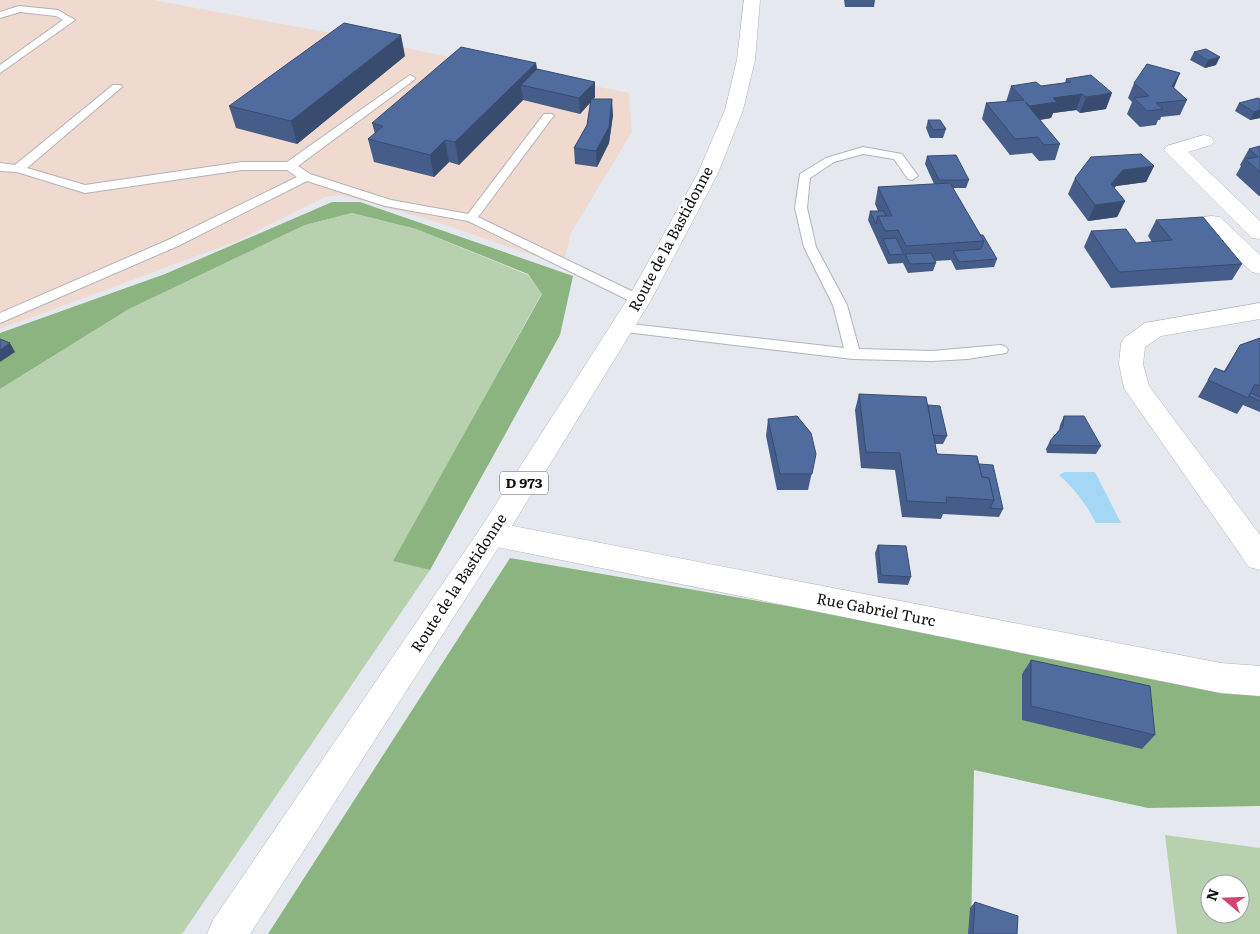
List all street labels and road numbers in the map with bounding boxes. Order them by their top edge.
street label: Route de la Bastidonne [622,161,718,315]
road number: D 973 [500,472,548,494]
street label: Route de la Bastidonne [404,508,511,656]
street label: Rue Gabriel Turc [815,586,938,631]

